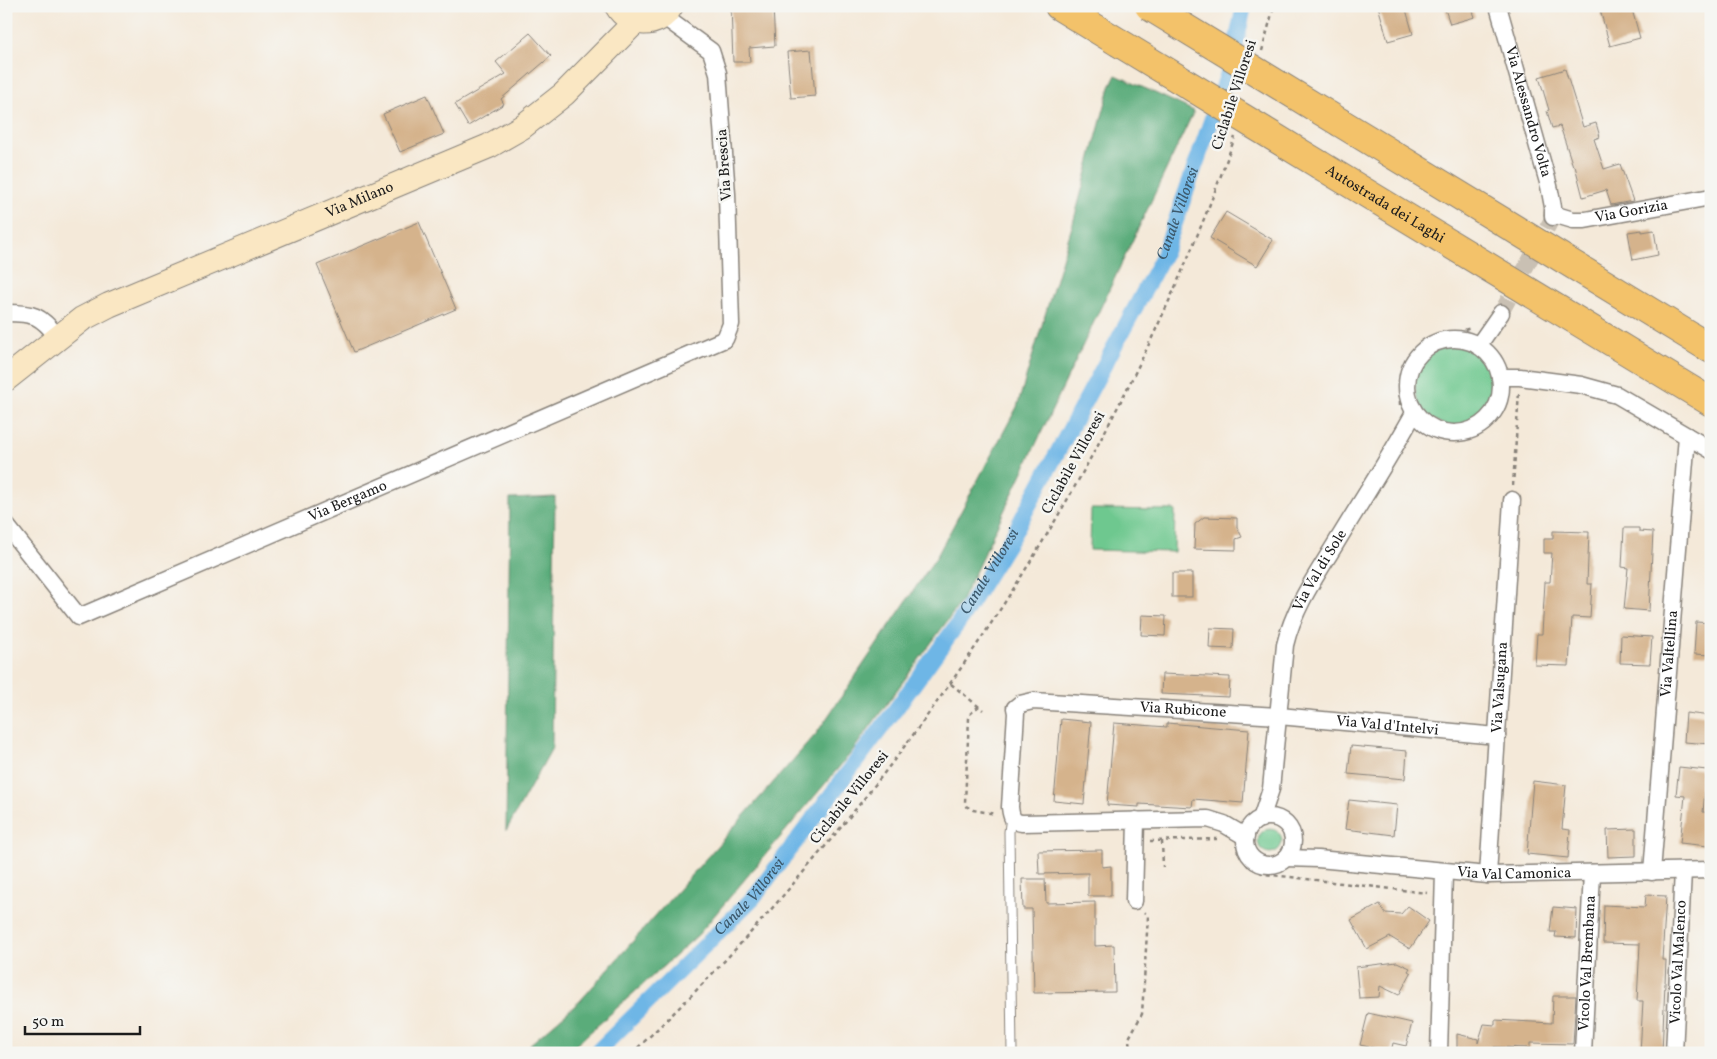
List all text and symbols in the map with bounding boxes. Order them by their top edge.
street label: Ciclabile Villoresi [1207,37,1263,153]
street label: Via Alessandro Volta [1499,44,1557,180]
street label: Via Brescia [712,128,738,202]
street label: Autostrada dei Laghi [1321,160,1449,249]
water label: Canale Villoresi [1151,163,1205,265]
street label: Via Milano [322,177,397,224]
street label: Via Gorizia [1593,195,1670,228]
street label: Ciclabile Villoresi [1037,408,1111,518]
street label: Via Bergamo [305,475,390,528]
water label: Canale Villoresi [955,524,1026,619]
street label: Via Val di Sole [1288,526,1352,615]
street label: Via Valtellina [1656,609,1683,698]
street label: Via Valsugana [1487,641,1513,734]
street label: Via Rubicone [1139,697,1227,723]
street label: Via Val d'Intelvi [1335,711,1439,741]
street label: Ciclabile Villoresi [806,747,894,849]
water label: Canale Villoresi [709,853,791,941]
street label: Via Val Camonica [1456,862,1572,886]
street label: Vicolo Val Brembana [1574,895,1601,1031]
street label: Vicolo Val Malenco [1665,899,1692,1025]
scale bar [25,1004,140,1036]
text: 50 m [32,1012,64,1033]

